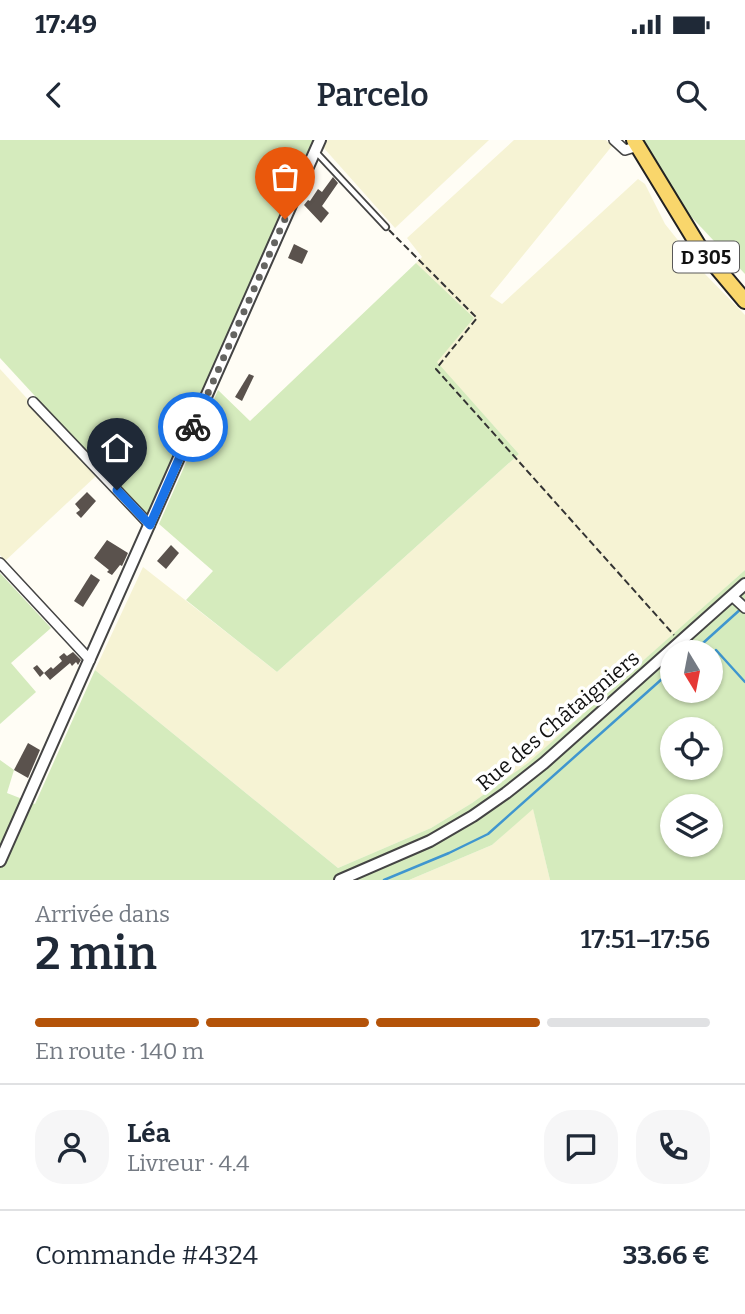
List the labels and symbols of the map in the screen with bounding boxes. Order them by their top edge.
pin [255,147,315,219]
road number: D 305 [673,242,739,272]
courier [158,392,228,462]
pin [87,418,147,490]
north arrow [660,640,723,704]
street label: Rue des Châtaigniers [471,645,645,797]

